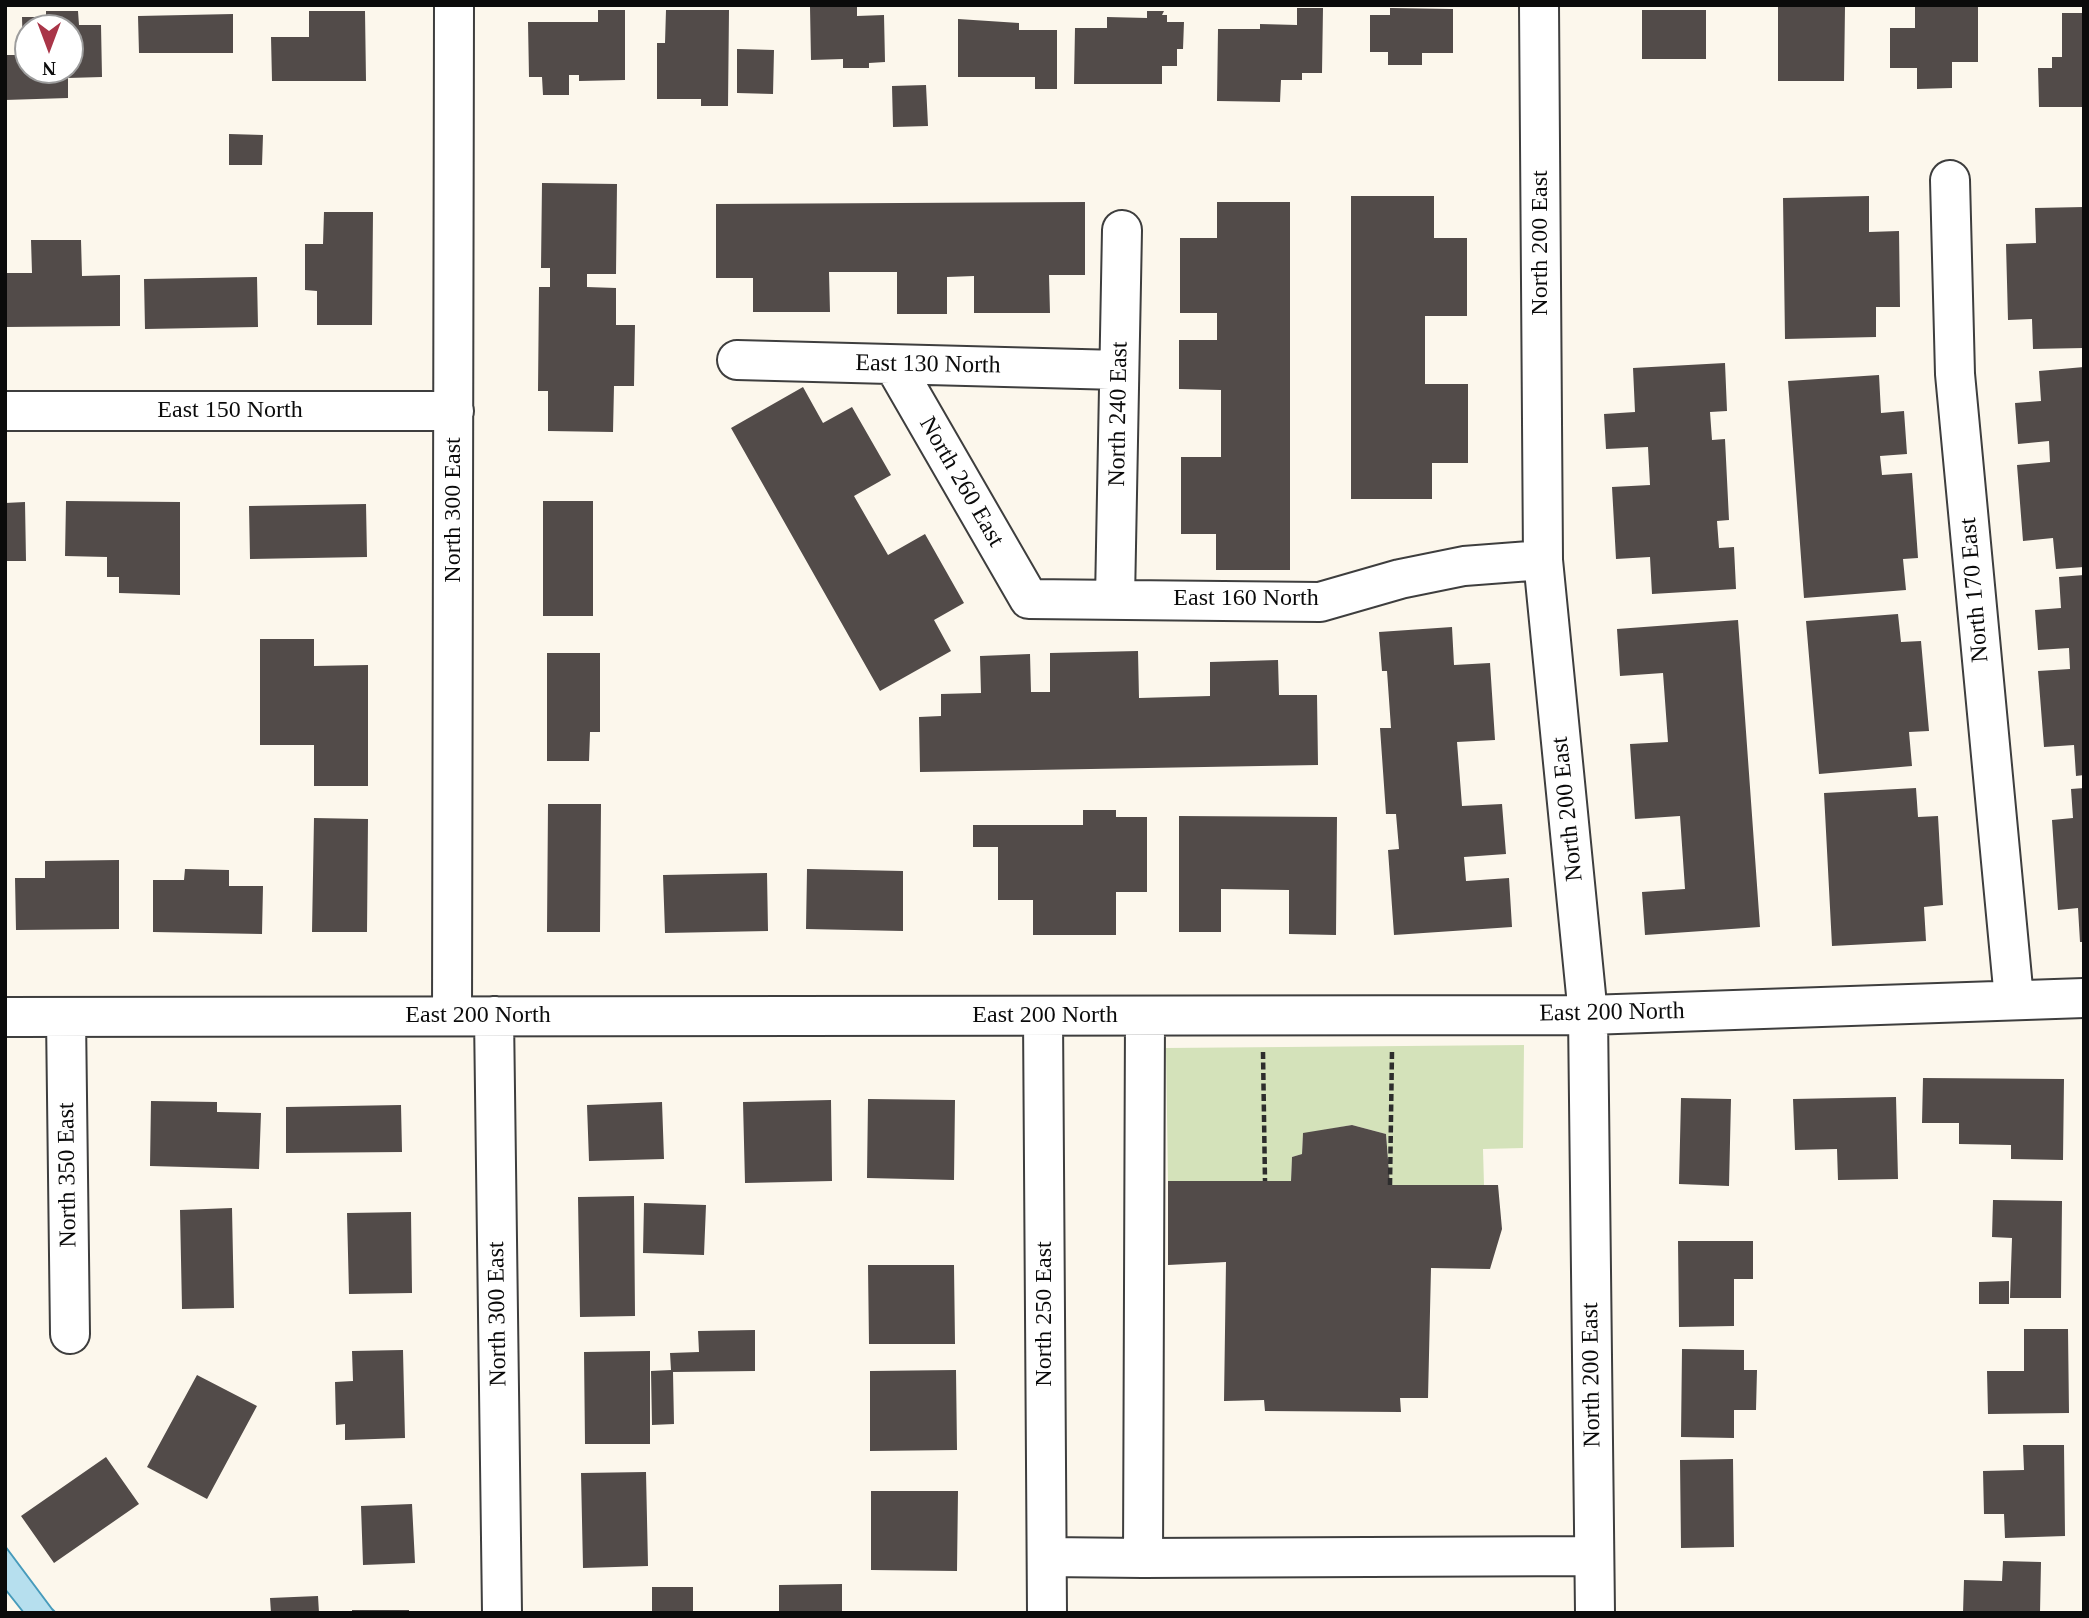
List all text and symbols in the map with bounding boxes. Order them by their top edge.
north arrow [14,14,84,84]
text: N [42,58,56,79]
street label: North 200 East [1527,170,1555,316]
street label: North 240 East [1103,341,1135,487]
street label: East 130 North [855,349,1001,381]
street label: East 150 North [157,397,303,425]
street label: North 260 East [912,412,1010,552]
street label: North 300 East [440,437,468,583]
street label: North 170 East [1954,516,1996,664]
street label: East 160 North [1173,585,1319,613]
street label: North 200 East [1546,735,1590,883]
street label: East 200 North [1539,997,1685,1029]
street label: East 200 North [405,1002,551,1030]
street label: East 200 North [972,1002,1118,1030]
street label: North 350 East [52,1102,84,1248]
street label: North 300 East [482,1241,514,1387]
street label: North 250 East [1031,1241,1059,1387]
street label: North 200 East [1576,1302,1608,1448]

